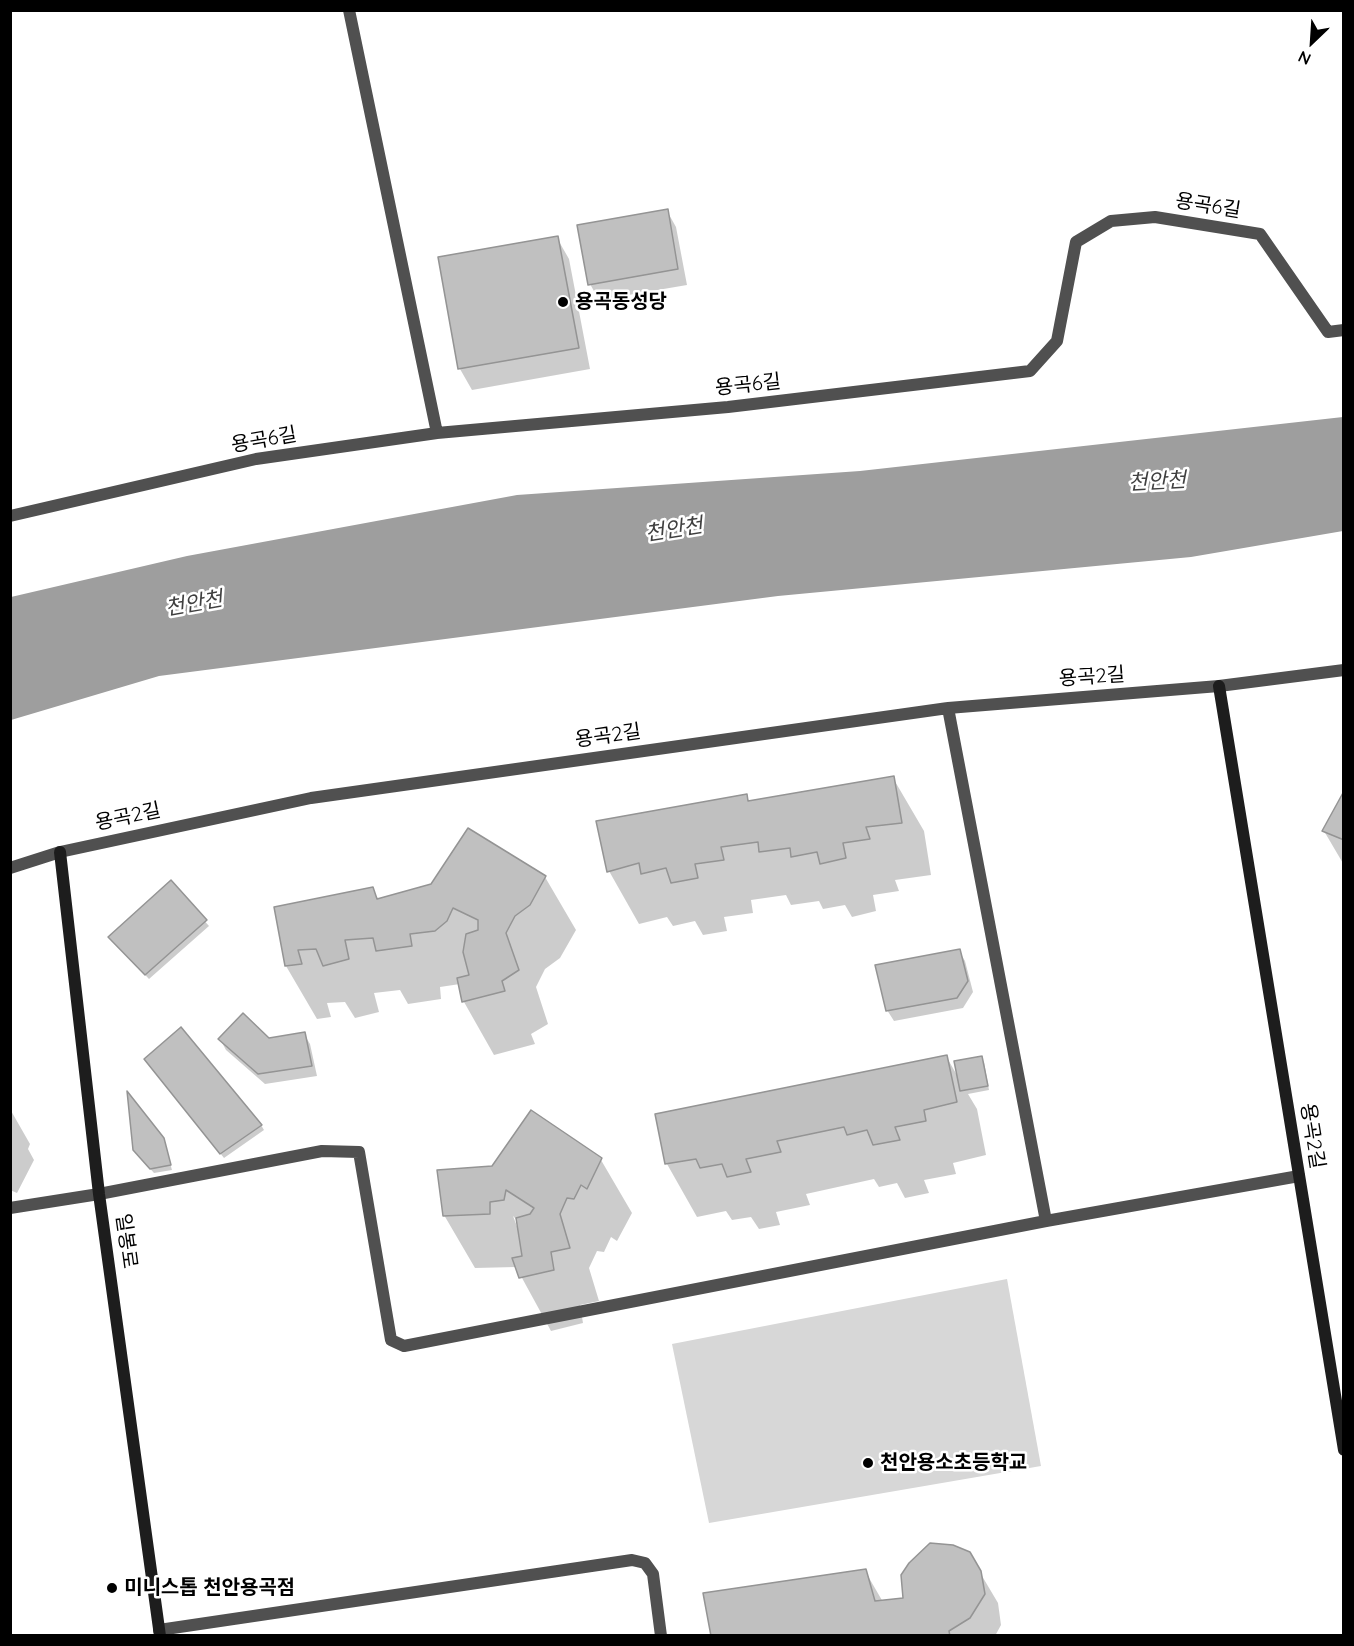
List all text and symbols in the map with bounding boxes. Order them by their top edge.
north arrow [1282,12,1342,72]
text: N [1295,47,1314,70]
street label: 용곡6길 [1174,189,1242,223]
place label: 용곡동성당 [575,290,667,314]
marker: 용곡동성당 [556,295,570,309]
street label: 용곡6길 [714,370,782,400]
street label: 용곡6길 [229,422,299,458]
water label: 천안천 [1127,468,1187,496]
water label: 천안천 [643,513,705,547]
water label: 천안천 [163,587,225,621]
street label: 용곡2길 [1058,663,1126,691]
street label: 용곡2길 [574,720,642,752]
street label: 용곡2길 [93,798,163,836]
street label: 용곡2길 [1295,1101,1329,1171]
street label: 일봉로 [110,1212,142,1270]
place label: 천안용소초등학교 [880,1451,1027,1475]
marker: 천안용소초등학교 [861,1456,875,1470]
place label: 미니스톱 천안용곡점 [124,1576,295,1600]
marker: 미니스톱 천안용곡점 [105,1581,119,1595]

